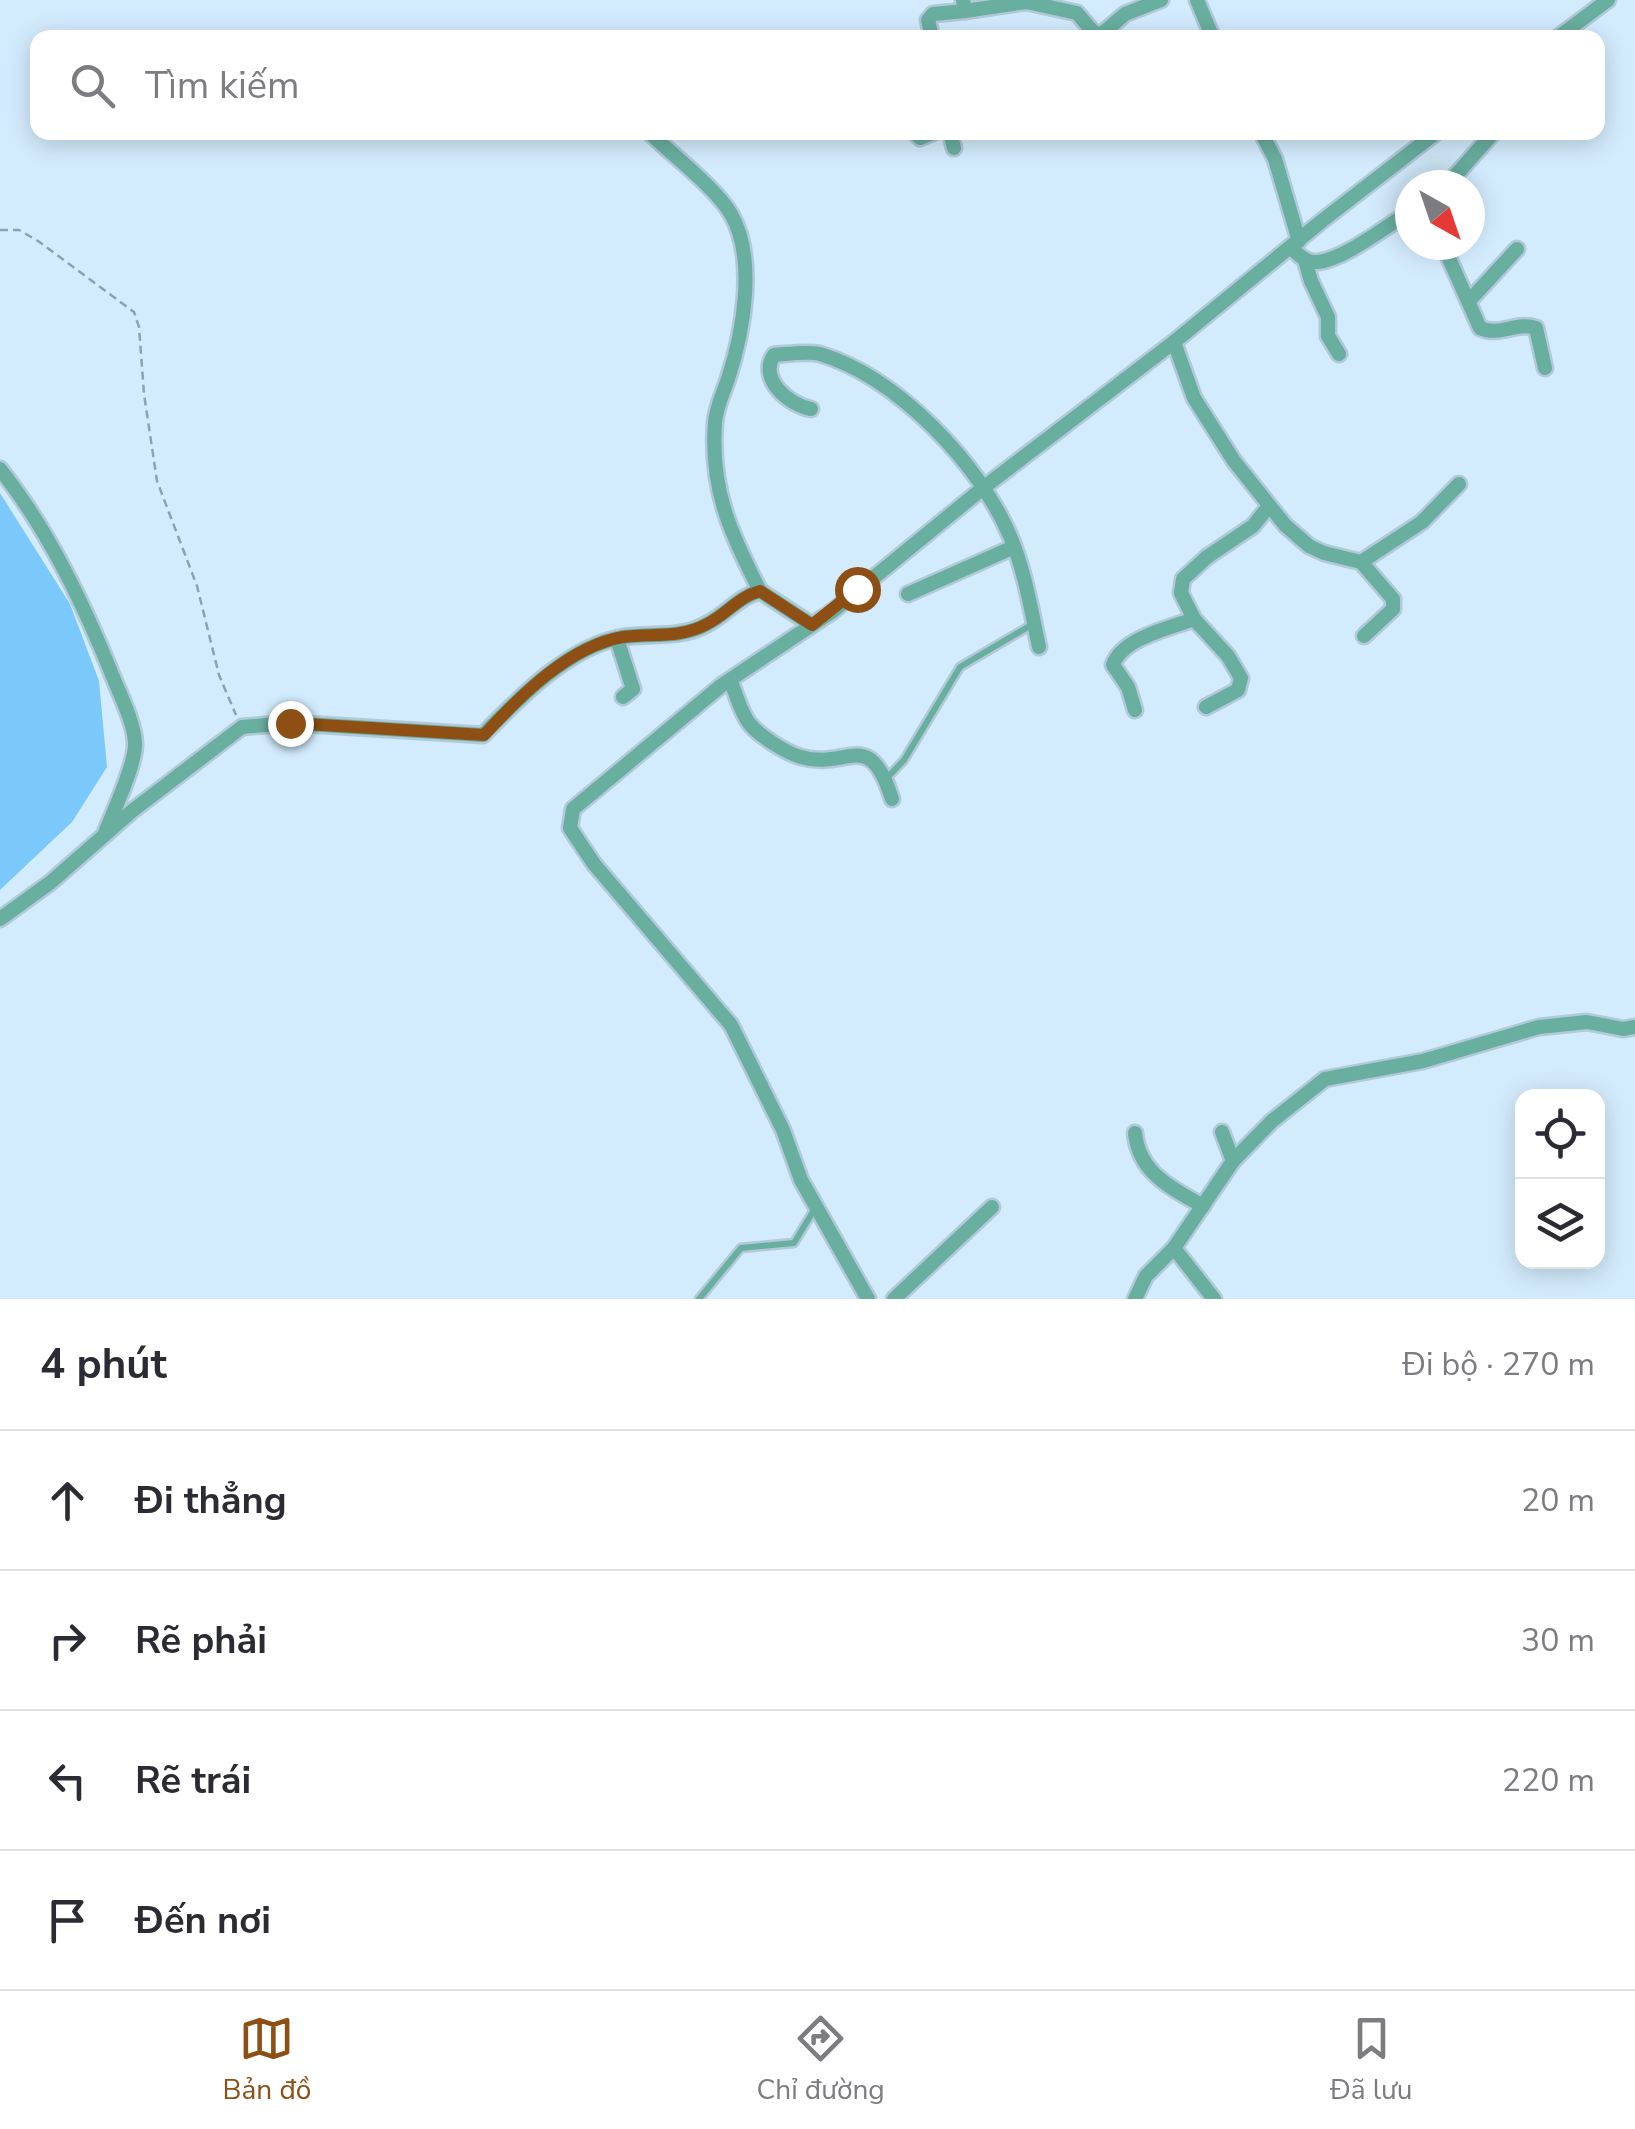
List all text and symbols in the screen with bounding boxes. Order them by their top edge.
search box [30,30,1605,140]
icon: search [65,58,120,113]
text: Tìm kiếm [145,60,300,111]
north arrow [1395,170,1485,260]
route start [835,567,881,613]
route end [268,701,314,747]
map controls [1515,1089,1605,1269]
button: locate [1515,1089,1605,1179]
button: layers [1515,1179,1605,1269]
text: 4 phút [40,1336,167,1393]
text: Đi bộ · 270 m [1402,1343,1595,1386]
icon: ahead [40,1473,95,1528]
text: Đi thẳng [135,1475,287,1526]
text: 20 m [1521,1479,1595,1522]
icon: right [40,1613,95,1668]
text: Rẽ phải [135,1615,267,1666]
text: 30 m [1521,1619,1595,1662]
icon: left [40,1753,95,1808]
text: Rẽ trái [135,1755,251,1806]
text: 220 m [1502,1759,1595,1802]
icon: arrive [40,1893,95,1948]
text: Đến nơi [135,1895,271,1946]
tab: Bản đồ [223,2011,311,2109]
tab: Chỉ đường [756,2011,885,2109]
tab: Đã lưu [1330,2011,1412,2109]

